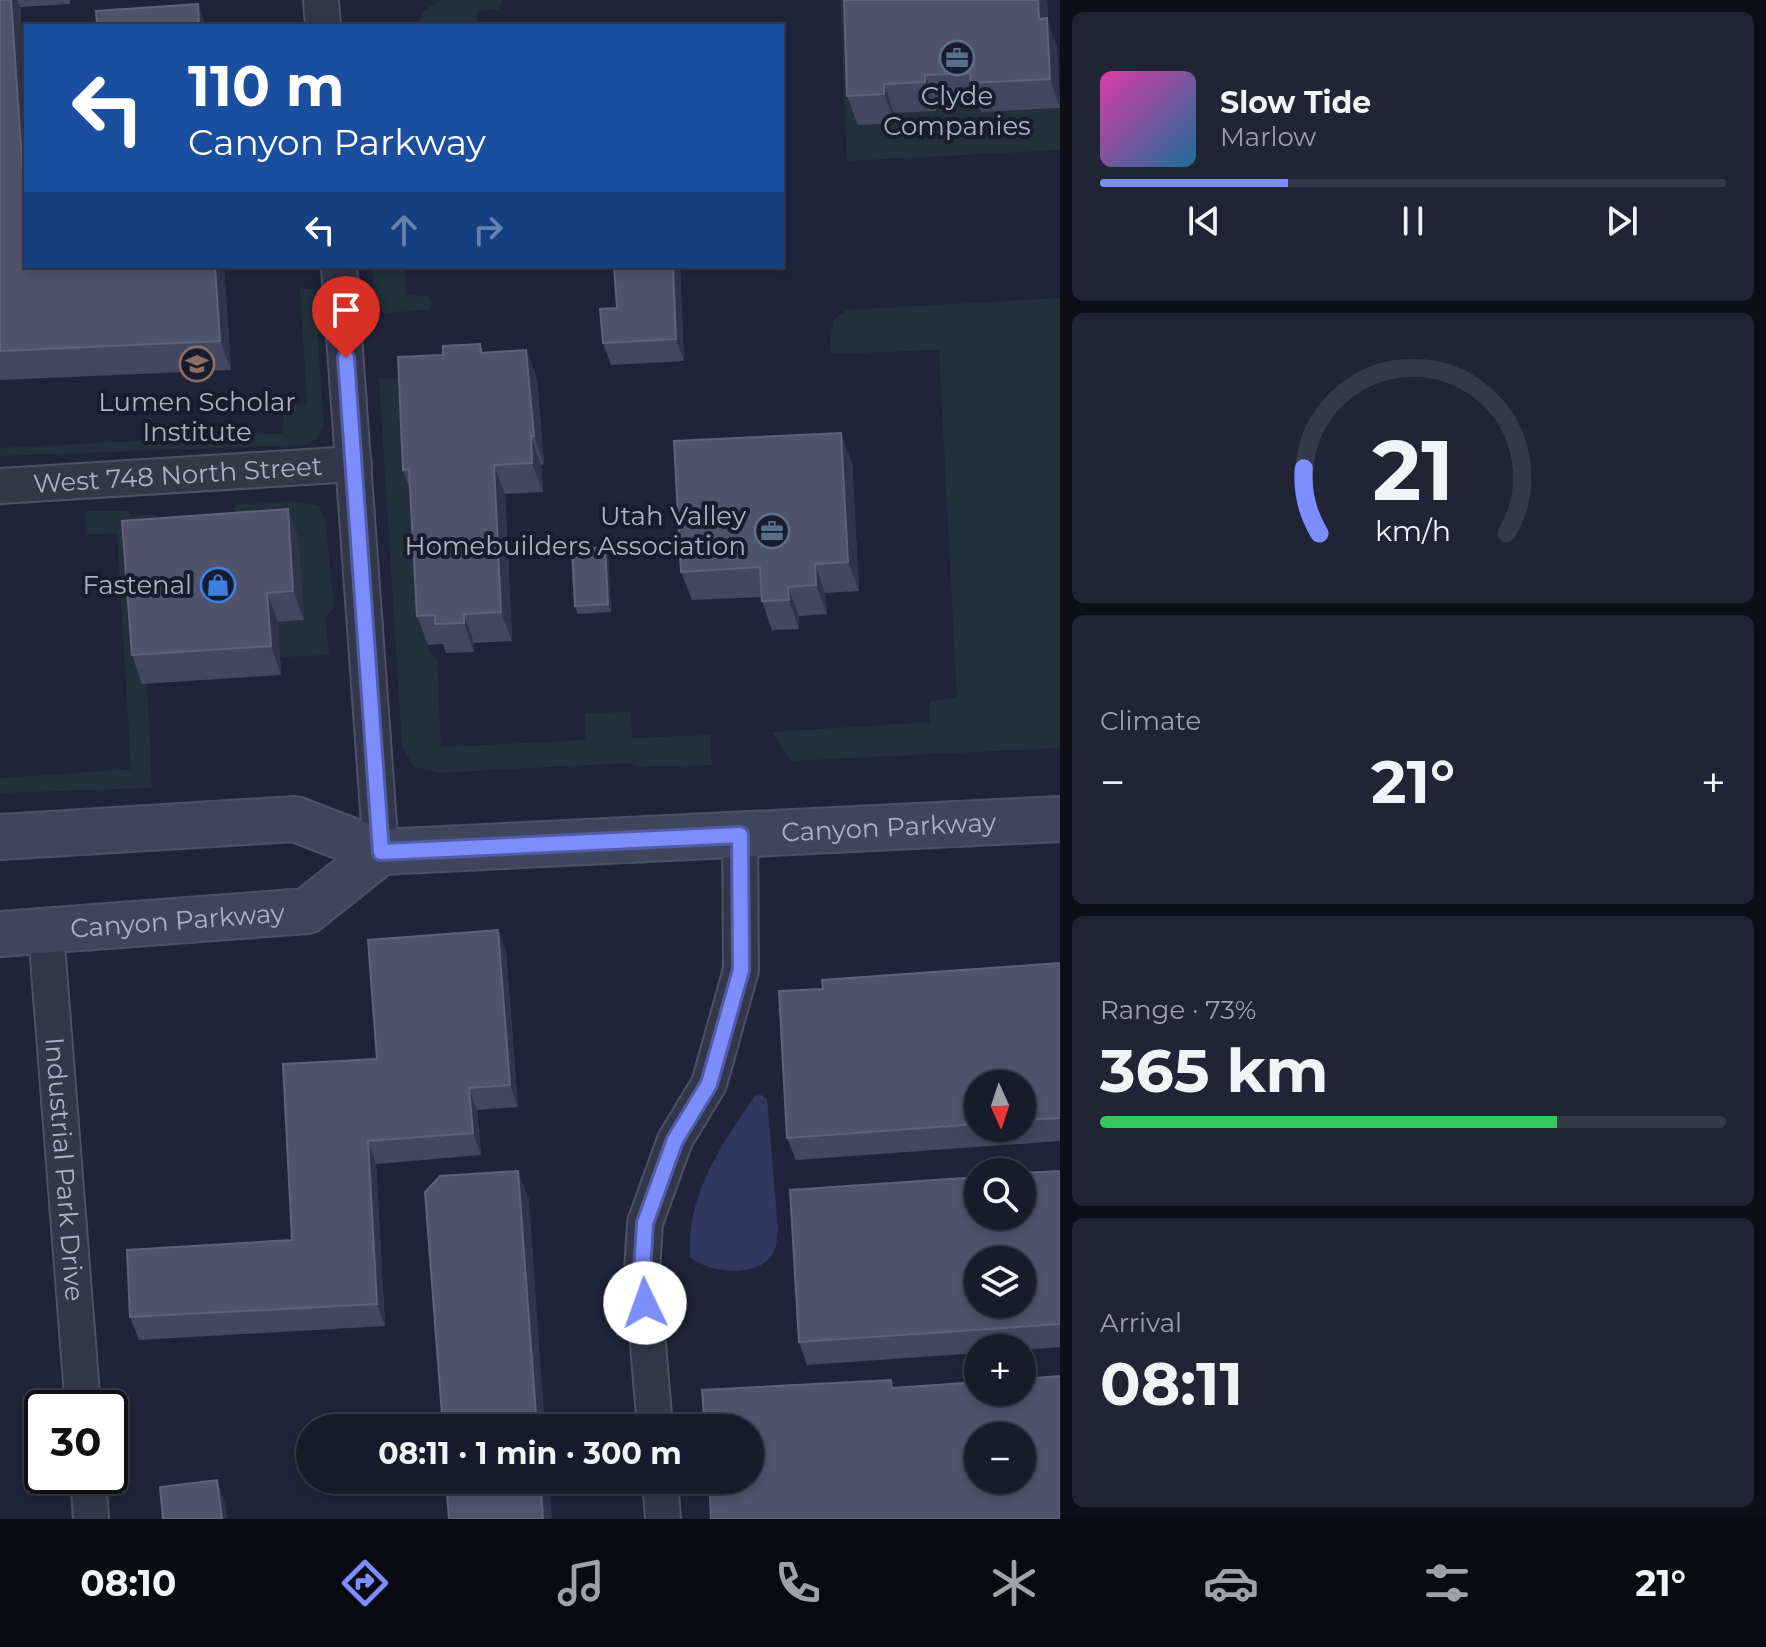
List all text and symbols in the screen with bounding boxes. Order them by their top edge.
office icon: Clyde Companies [938,39,976,77]
text: 110 m [188,52,345,120]
icon: left [56,56,160,160]
place label: Clyde Companies [883,80,1031,142]
text: Slow Tide [1220,84,1371,121]
text: Canyon Parkway [188,120,486,164]
text: Marlow [1220,121,1316,153]
icon: previous [1182,199,1226,243]
icon: pause [1391,199,1435,243]
icon: next [1600,199,1644,243]
icon: left [298,208,342,252]
icon: ahead [382,208,426,252]
icon: right [466,208,510,252]
pin [312,276,380,358]
icon: arrive [324,288,368,332]
school or university icon: Lumen Scholar Institute [178,345,216,383]
place label: Lumen Scholar Institute [98,386,296,448]
text: 21 [1372,419,1454,521]
street label: West 748 North Street [32,450,323,500]
place label: Utah Valley Homebuilders Association [405,500,747,562]
office icon: Utah Valley Homebuilders Association [753,512,791,550]
text: km/h [1375,513,1451,548]
shop icon: Fastenal [199,566,237,604]
place label: Fastenal [82,569,192,601]
text: Climate [1100,705,1201,737]
text: 21° [1371,745,1455,818]
text: − [1100,755,1125,809]
text: + [1701,755,1726,809]
street label: Canyon Parkway [781,806,998,849]
street label: Canyon Parkway [69,897,287,945]
text: Range · 73% [1100,994,1256,1026]
text: 365 km [1100,1034,1328,1107]
street label: Industrial Park Drive [38,1036,91,1302]
north arrow [964,1070,1036,1142]
map controls [964,1070,1036,1494]
button: search [964,1158,1036,1230]
button: layers [964,1246,1036,1318]
position arrow [603,1261,687,1345]
text: Arrival [1100,1307,1182,1339]
button: + [964,1334,1036,1406]
text: 08:11 [1100,1347,1243,1420]
speed limit sign: 30 [24,1390,128,1494]
button: − [964,1422,1036,1494]
text: 08:11 · 1 min · 300 m [378,1435,682,1472]
icon: directions [337,1555,393,1611]
icon: music [553,1555,609,1611]
icon: phone [770,1555,826,1611]
icon: climate [986,1555,1042,1611]
icon: car [1203,1555,1259,1611]
icon: filters [1419,1555,1475,1611]
text: 08:10 [80,1561,176,1605]
text: 21° [1635,1561,1686,1605]

